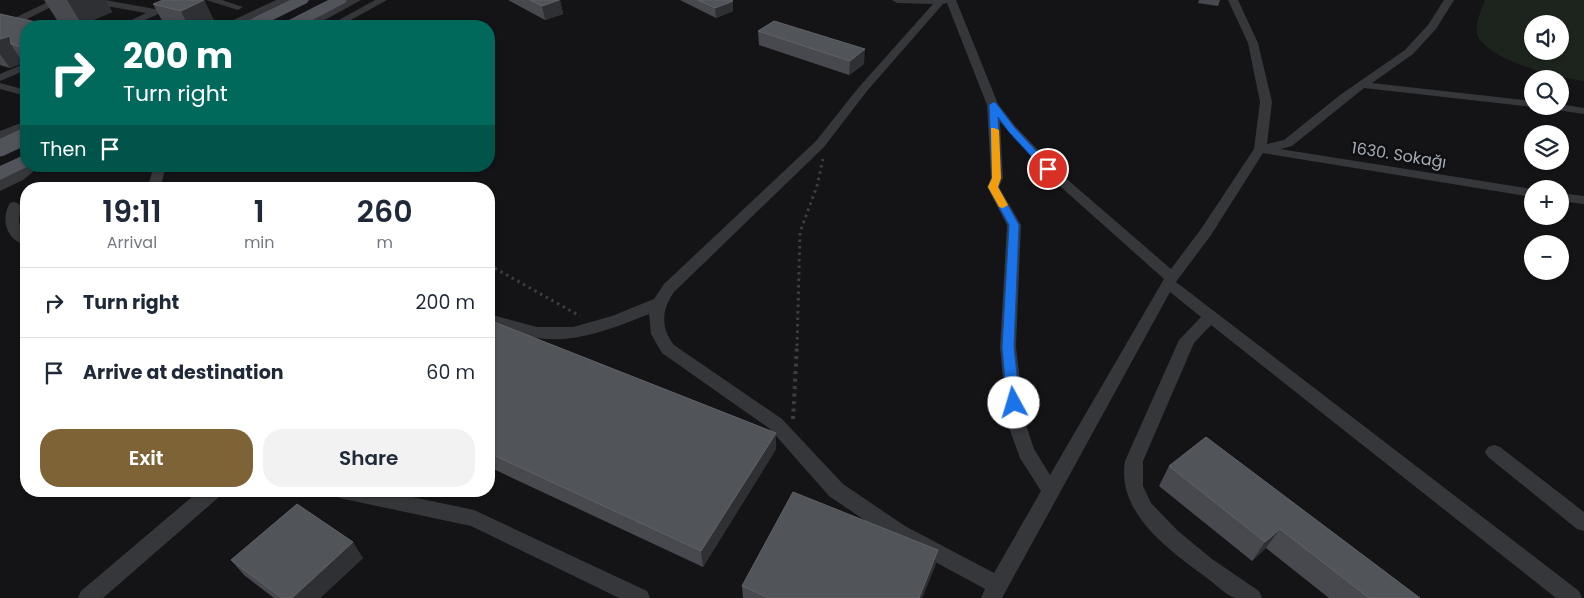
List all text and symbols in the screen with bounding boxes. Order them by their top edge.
map controls [1524,15,1569,280]
button: sound [1524,15,1569,60]
text: 200 m [123,31,233,80]
icon: right [40,40,105,105]
button: search [1524,70,1569,115]
text: Turn right [123,78,228,109]
button: layers [1524,125,1569,170]
icon: arrive [96,135,124,163]
text: Then [40,136,86,163]
street label: 1630. Sokağı [1350,136,1448,174]
pin [1027,148,1069,190]
icon: arrive [1034,155,1062,183]
button: + [1524,180,1569,225]
text: 19:11 [102,190,162,233]
text: 1 [254,190,265,233]
text: 260 [357,190,413,233]
text: Arrival [107,231,157,254]
text: min [244,231,275,254]
text: m [377,231,393,254]
button: − [1524,235,1569,280]
icon: right [40,289,68,317]
text: Turn right [83,289,179,316]
text: 200 m [416,289,475,316]
icon: arrive [40,359,68,387]
text: Arrive at destination [83,359,284,386]
text: 60 m [426,359,475,386]
position arrow [987,376,1039,428]
button: Exit [40,429,253,487]
button: Share [263,429,475,487]

